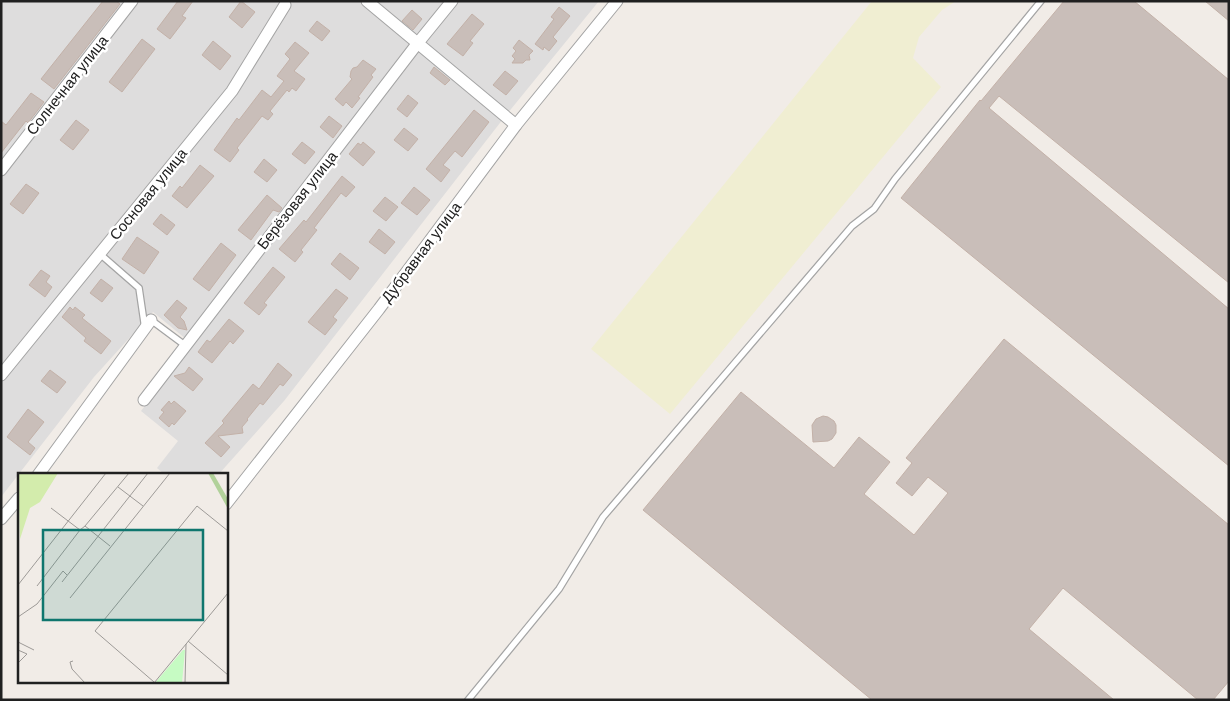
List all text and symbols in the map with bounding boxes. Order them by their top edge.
street label: Солнечная улица [23,31,112,138]
street label: Сосновая улица [106,144,191,243]
street label: Берёзовая улица [253,147,341,252]
street label: Дубравная улица [378,198,465,306]
inset map [18,473,228,684]

